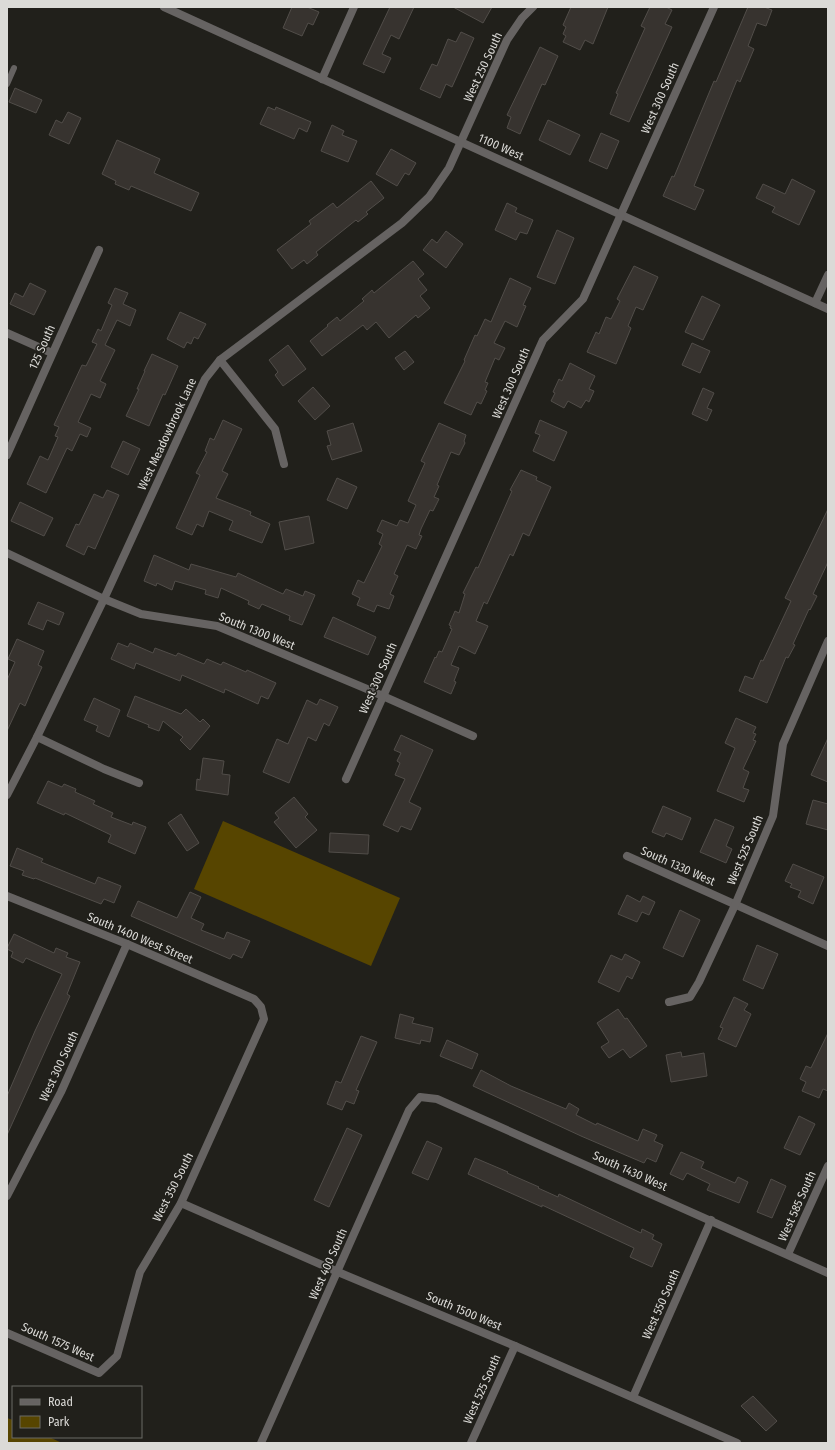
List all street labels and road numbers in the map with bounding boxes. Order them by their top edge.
street label: West 250 South [461,30,505,104]
street label: West 300 South [638,60,682,136]
street label: 1100 West [476,131,526,163]
street label: 125 South [26,323,58,371]
street label: West 300 South [489,345,533,421]
street label: West Meadowbrook Lane [135,376,199,492]
street label: South 1300 West [217,609,297,653]
street label: West 300 South [356,640,400,716]
street label: West 525 South [724,813,766,887]
street label: South 1330 West [639,843,717,889]
street label: South 1400 West Street [85,909,195,967]
street label: West 300 South [37,1029,81,1103]
street label: South 1430 West [590,1148,670,1194]
street label: West 350 South [150,1150,196,1224]
street label: West 585 South [775,1169,819,1243]
street label: West 400 South [306,1226,350,1302]
street label: West 550 South [639,1267,683,1341]
street label: South 1500 West [424,1289,504,1333]
street label: South 1575 West [19,1320,97,1364]
street label: West 525 South [460,1352,504,1426]

